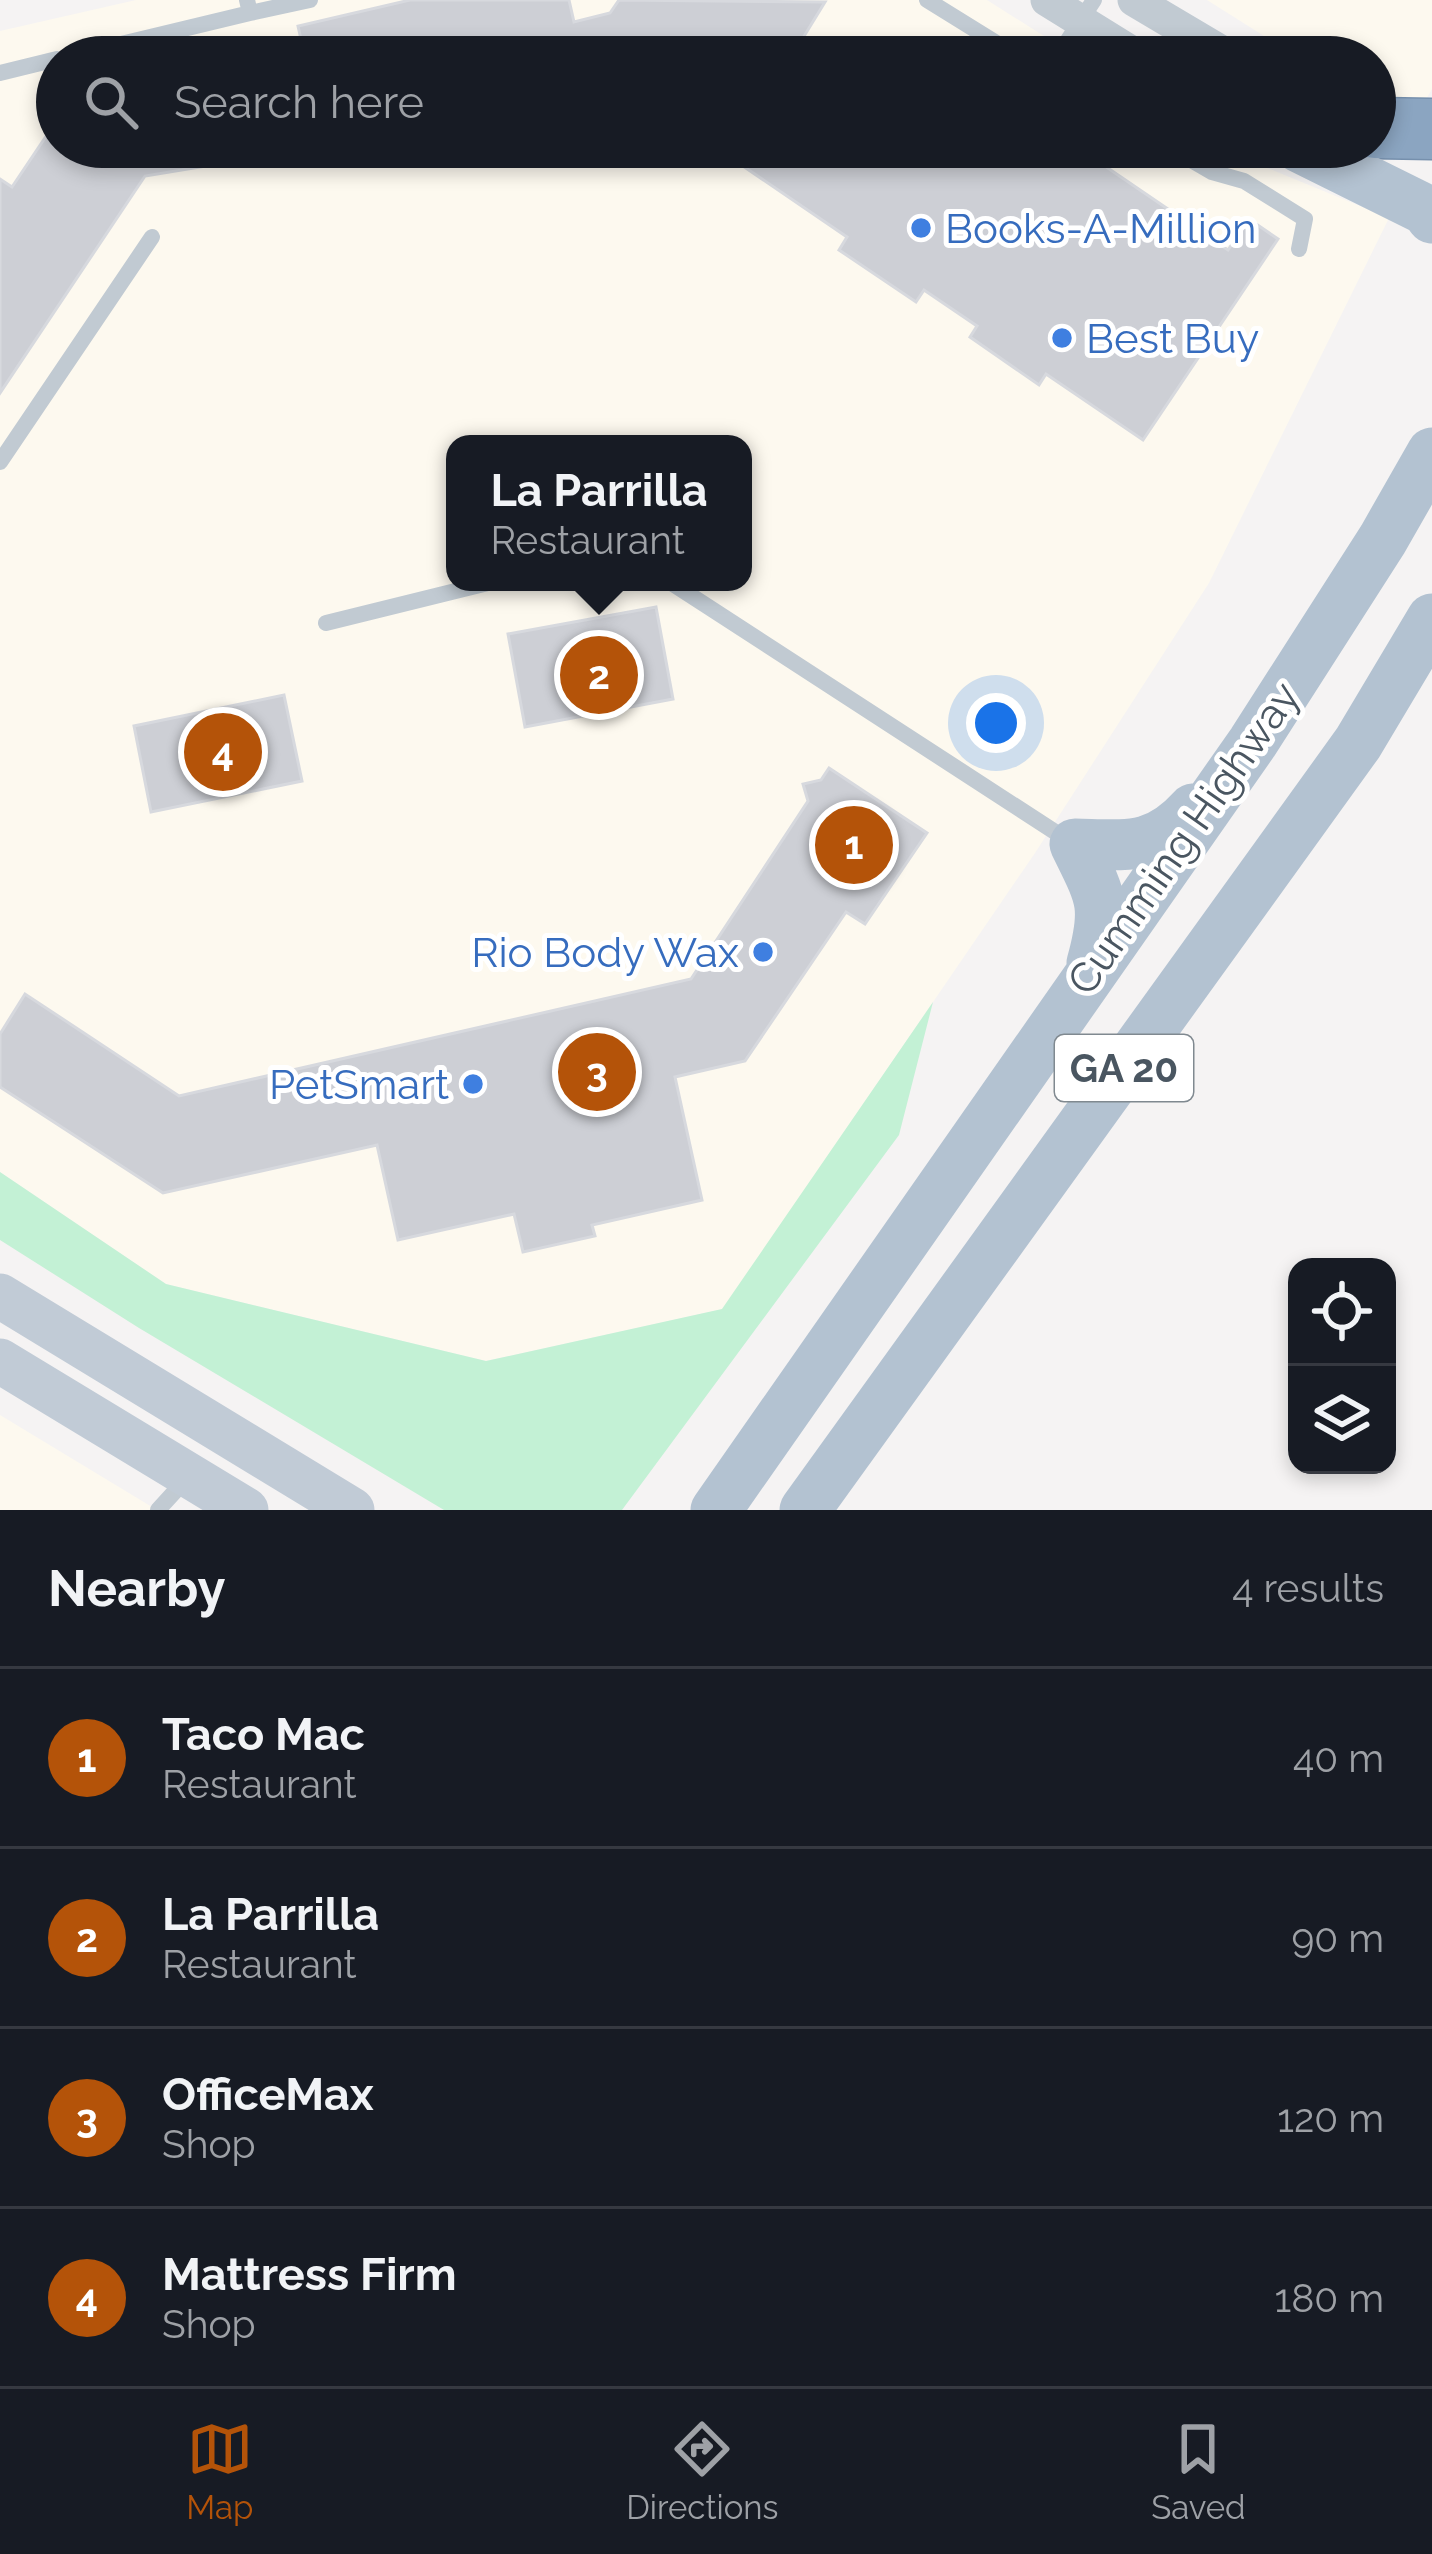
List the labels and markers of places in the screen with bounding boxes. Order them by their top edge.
place label: Books-A-Million [945,204,1256,253]
marker: Books-A-Million [908,215,934,241]
place label: Best Buy [1086,314,1259,363]
marker: Best Buy [1049,325,1075,351]
pin: 2 [560,630,638,720]
pin: 4 [184,707,262,797]
pin: 1 [815,800,893,890]
place label: Rio Body Wax [471,928,739,977]
marker: Rio Body Wax [750,939,776,965]
pin: 3 [558,1027,636,1117]
place label: PetSmart [269,1060,449,1109]
marker: PetSmart [460,1071,486,1097]

